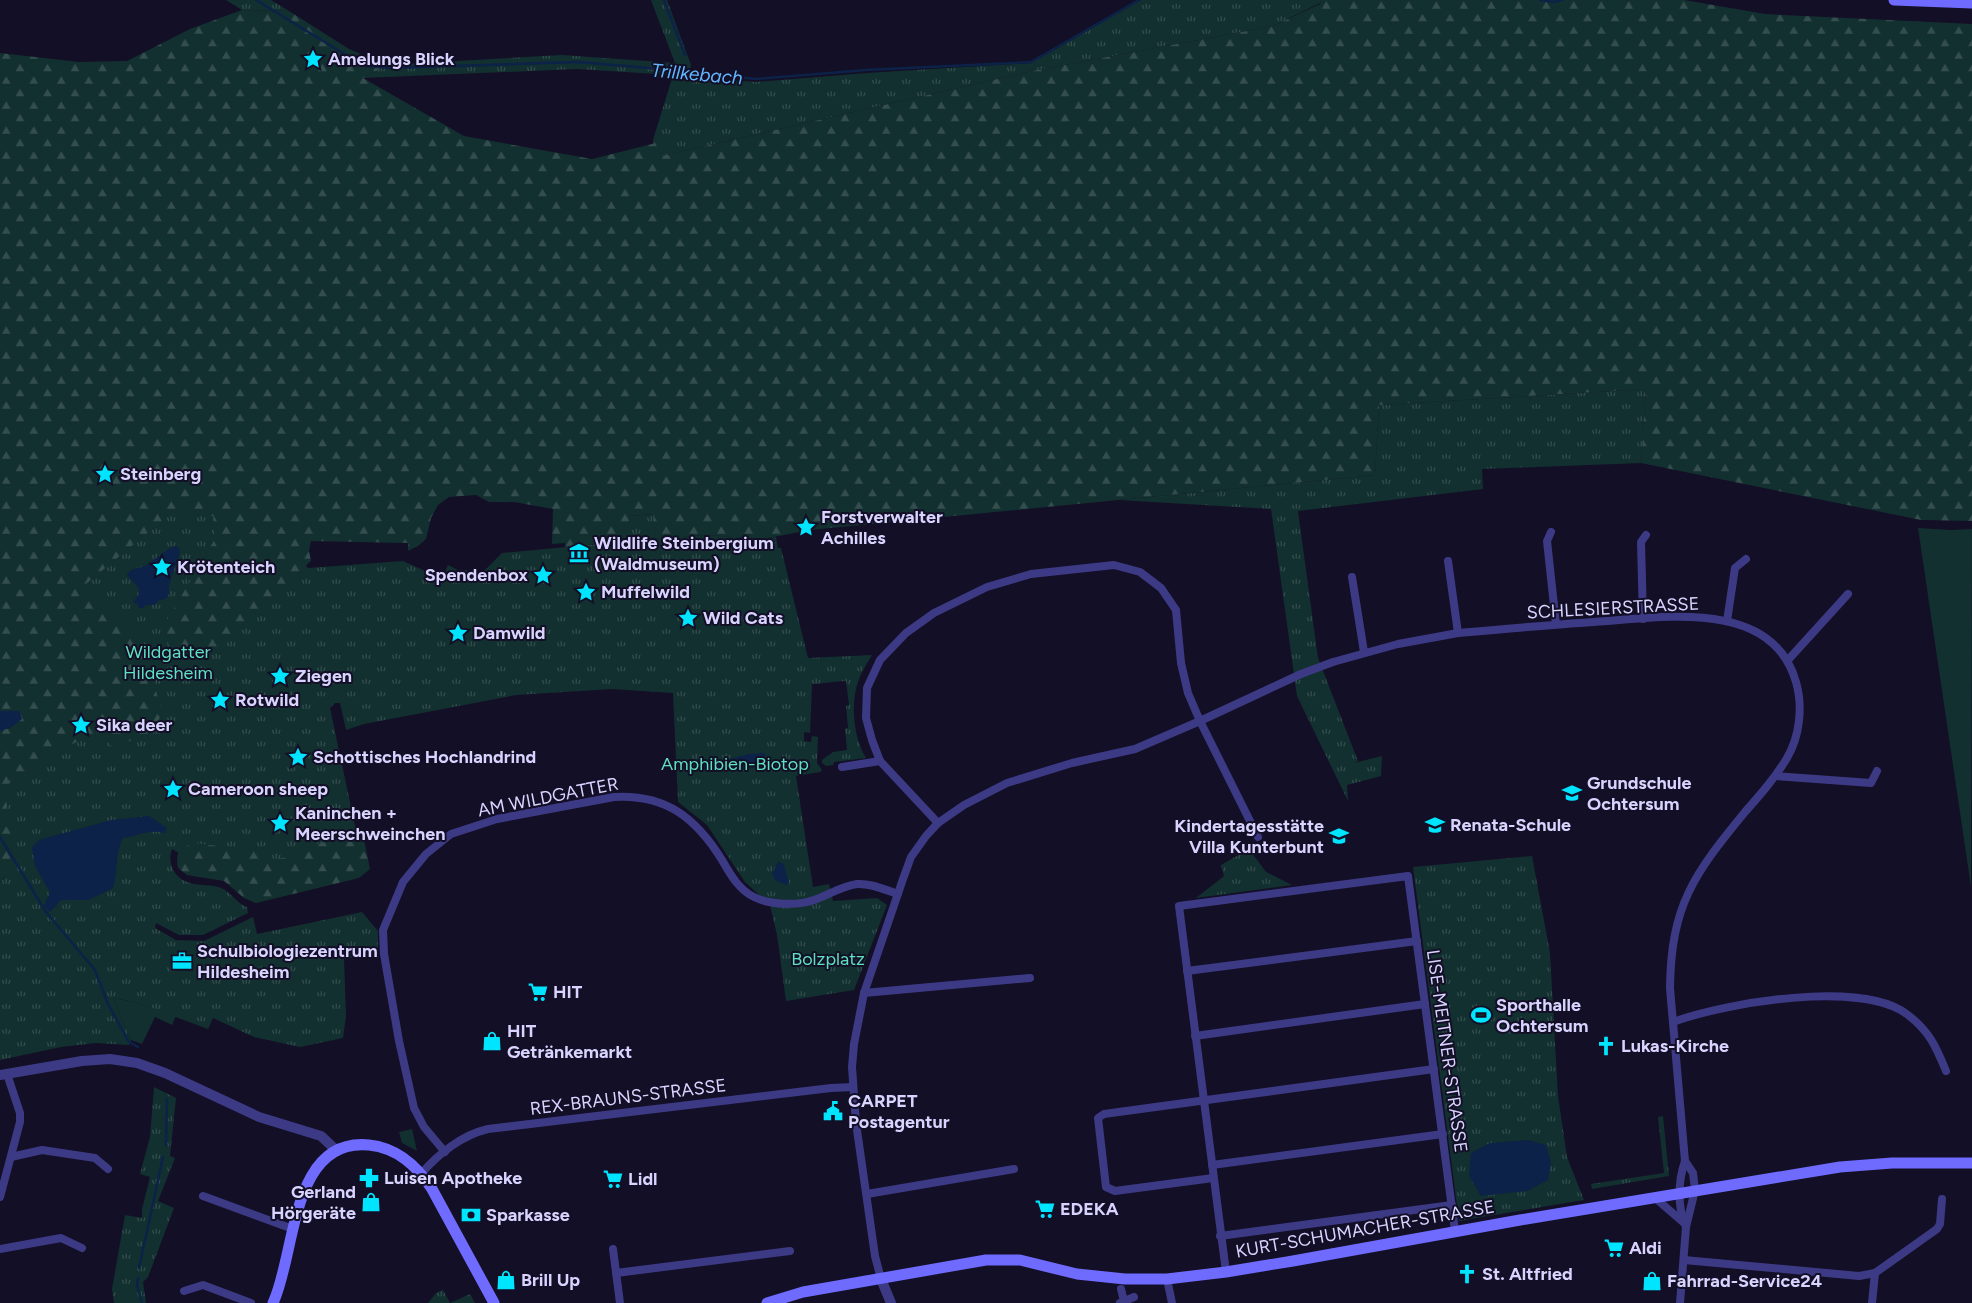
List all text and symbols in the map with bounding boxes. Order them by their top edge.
place icon: Amelungs Blick [302,48,324,70]
place label: Amelungs Blick [328,48,455,70]
water label: Trillkebach [650,59,744,89]
place icon: Steinberg [94,463,116,485]
place label: Steinberg [120,463,201,485]
place label: Forstverwalter Achilles [821,506,943,549]
place icon: Forstverwalter Achilles [795,516,817,538]
place label: Wildlife Steinbergium (Waldmuseum) [594,532,774,575]
museum icon: Wildlife Steinbergium (Waldmuseum) [568,542,590,564]
place icon: Krötenteich [151,556,173,578]
place label: Krötenteich [177,556,275,578]
place label: Spendenbox [425,564,528,586]
place icon: Spendenbox [532,564,554,586]
place icon: Muffelwild [575,581,597,603]
place label: Muffelwild [601,581,690,603]
street label: SCHLESIERSTRASSE [1526,592,1700,624]
place icon: Wild Cats [677,607,699,629]
place label: Wild Cats [703,607,784,629]
place icon: Damwild [447,622,469,644]
place label: Damwild [473,622,546,644]
park label: Wildgatter Hildesheim [123,641,213,684]
place icon: Ziegen [269,665,291,687]
place label: Ziegen [295,665,352,687]
place icon: Rotwild [209,689,231,711]
place label: Rotwild [235,689,299,711]
place icon: Sika deer [70,714,92,736]
place label: Sika deer [96,714,172,736]
place icon: Schottisches Hochlandrind [287,746,309,768]
place label: Schottisches Hochlandrind [313,746,536,768]
park label: Amphibien-Biotop [661,753,809,775]
place label: Grundschule Ochtersum [1587,772,1691,815]
street label: AM WILDGATTER [476,773,620,821]
place icon: Cameroon sheep [162,778,184,800]
place label: Cameroon sheep [188,778,328,800]
school or university icon: Grundschule Ochtersum [1561,782,1583,804]
place label: Kaninchen + Meerschweinchen [295,802,445,845]
place icon: Kaninchen + Meerschweinchen [269,812,291,834]
school or university icon: Renata-Schule [1424,814,1446,836]
place label: Renata-Schule [1450,814,1571,836]
place label: Kindertagesstätte Villa Kunterbunt [1174,815,1324,858]
school or university icon: Kindertagesstätte Villa Kunterbunt [1328,825,1350,847]
place label: Schulbiologiezentrum Hildesheim [197,940,378,983]
park label: Bolzplatz [791,948,865,970]
street label: LISE-MEITNER-STRASSE [1422,948,1472,1154]
office icon: Schulbiologiezentrum Hildesheim [171,950,193,972]
supermarket icon: HIT [527,981,549,1003]
place label: HIT [553,981,583,1003]
place label: Sporthalle Ochtersum [1496,994,1588,1037]
sports icon: Sporthalle Ochtersum [1470,1004,1492,1026]
place label: HIT Getränkemarkt [507,1020,632,1063]
shop icon: HIT Getränkemarkt [481,1030,503,1052]
church icon: Lukas-Kirche [1595,1035,1617,1057]
place label: Lukas-Kirche [1621,1035,1729,1057]
street label: REX-BRAUNS-STRASSE [529,1074,727,1120]
place label: CARPET Postagentur [848,1090,950,1133]
public building icon: CARPET Postagentur [822,1100,844,1122]
pharmacy icon: Luisen Apotheke [358,1167,380,1189]
place label: Luisen Apotheke [384,1167,522,1189]
supermarket icon: Lidl [602,1168,624,1190]
place label: Lidl [628,1168,658,1190]
place label: Gerland Hörgeräte [271,1181,356,1224]
shop icon: Gerland Hörgeräte [360,1191,382,1213]
street label: KURT-SCHUMACHER-STRASSE [1234,1195,1496,1263]
supermarket icon: EDEKA [1034,1198,1056,1220]
place label: EDEKA [1060,1198,1119,1220]
bank icon: Sparkasse [460,1204,482,1226]
place label: Sparkasse [486,1204,570,1226]
supermarket icon: Aldi [1603,1237,1625,1259]
place label: Aldi [1629,1237,1662,1259]
church icon: St. Altfried [1456,1263,1478,1285]
place label: St. Altfried [1482,1263,1573,1285]
shop icon: Brill Up [495,1269,517,1291]
place label: Brill Up [521,1269,580,1291]
shop icon: Fahrrad-Service24 [1641,1270,1663,1292]
place label: Fahrrad-Service24 [1667,1270,1822,1292]

